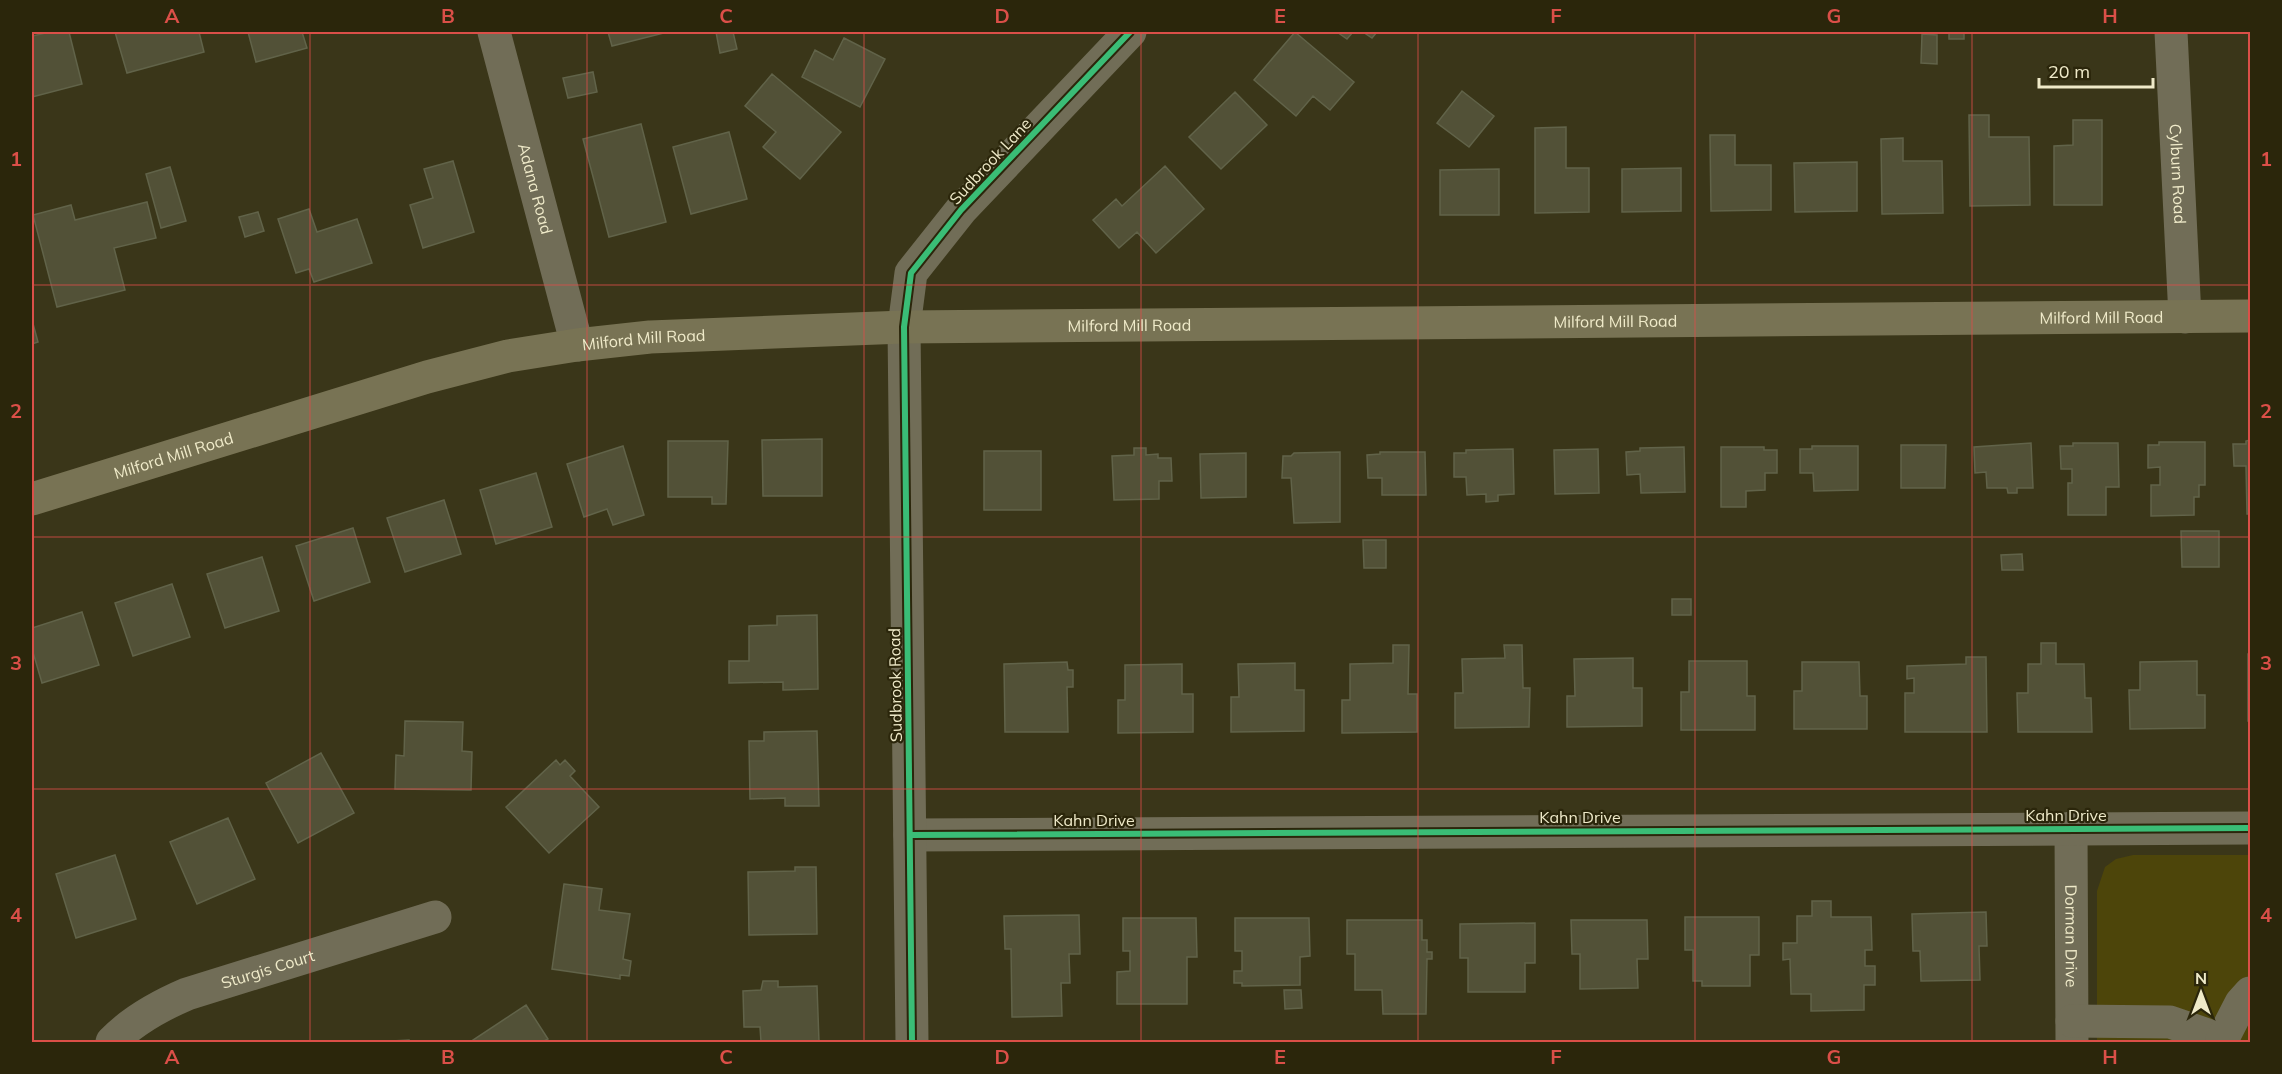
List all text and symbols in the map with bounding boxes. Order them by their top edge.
text: A [165,3,180,28]
text: B [441,3,455,28]
text: C [719,3,733,28]
text: D [994,3,1010,28]
text: E [1274,3,1286,28]
text: F [1550,3,1562,28]
text: G [1827,3,1841,28]
text: H [2102,3,2118,28]
scale bar [2039,51,2153,89]
text: 20 m [2048,60,2090,83]
street label: Sudbrook Lane [945,114,1035,208]
street label: Cylburn Road [2166,123,2190,224]
street label: Adana Road [514,141,557,236]
text: 1 [10,146,22,171]
text: 1 [2260,146,2272,171]
street label: Milford Mill Road [2039,307,2163,328]
street label: Milford Mill Road [1553,311,1677,332]
street label: Milford Mill Road [1067,315,1191,336]
street label: Milford Mill Road [581,325,706,354]
text: 2 [10,398,22,423]
text: 2 [2260,398,2272,423]
street label: Milford Mill Road [111,428,236,483]
street label: Sudbrook Road [884,628,906,742]
text: 3 [10,650,22,675]
text: 3 [2260,650,2272,675]
street label: Kahn Drive [2025,805,2107,825]
street label: Kahn Drive [1539,807,1621,827]
street label: Kahn Drive [1053,810,1135,830]
street label: Dorman Drive [2061,885,2082,987]
text: 4 [10,902,22,927]
text: 4 [2260,902,2272,927]
street label: Sturgis Court [218,945,317,993]
north arrow [2171,963,2231,1023]
text: N [2195,968,2207,988]
text: A [165,1044,180,1069]
text: B [441,1044,455,1069]
text: C [719,1044,733,1069]
text: D [994,1044,1010,1069]
text: E [1274,1044,1286,1069]
text: F [1550,1044,1562,1069]
text: G [1827,1044,1841,1069]
text: H [2102,1044,2118,1069]

